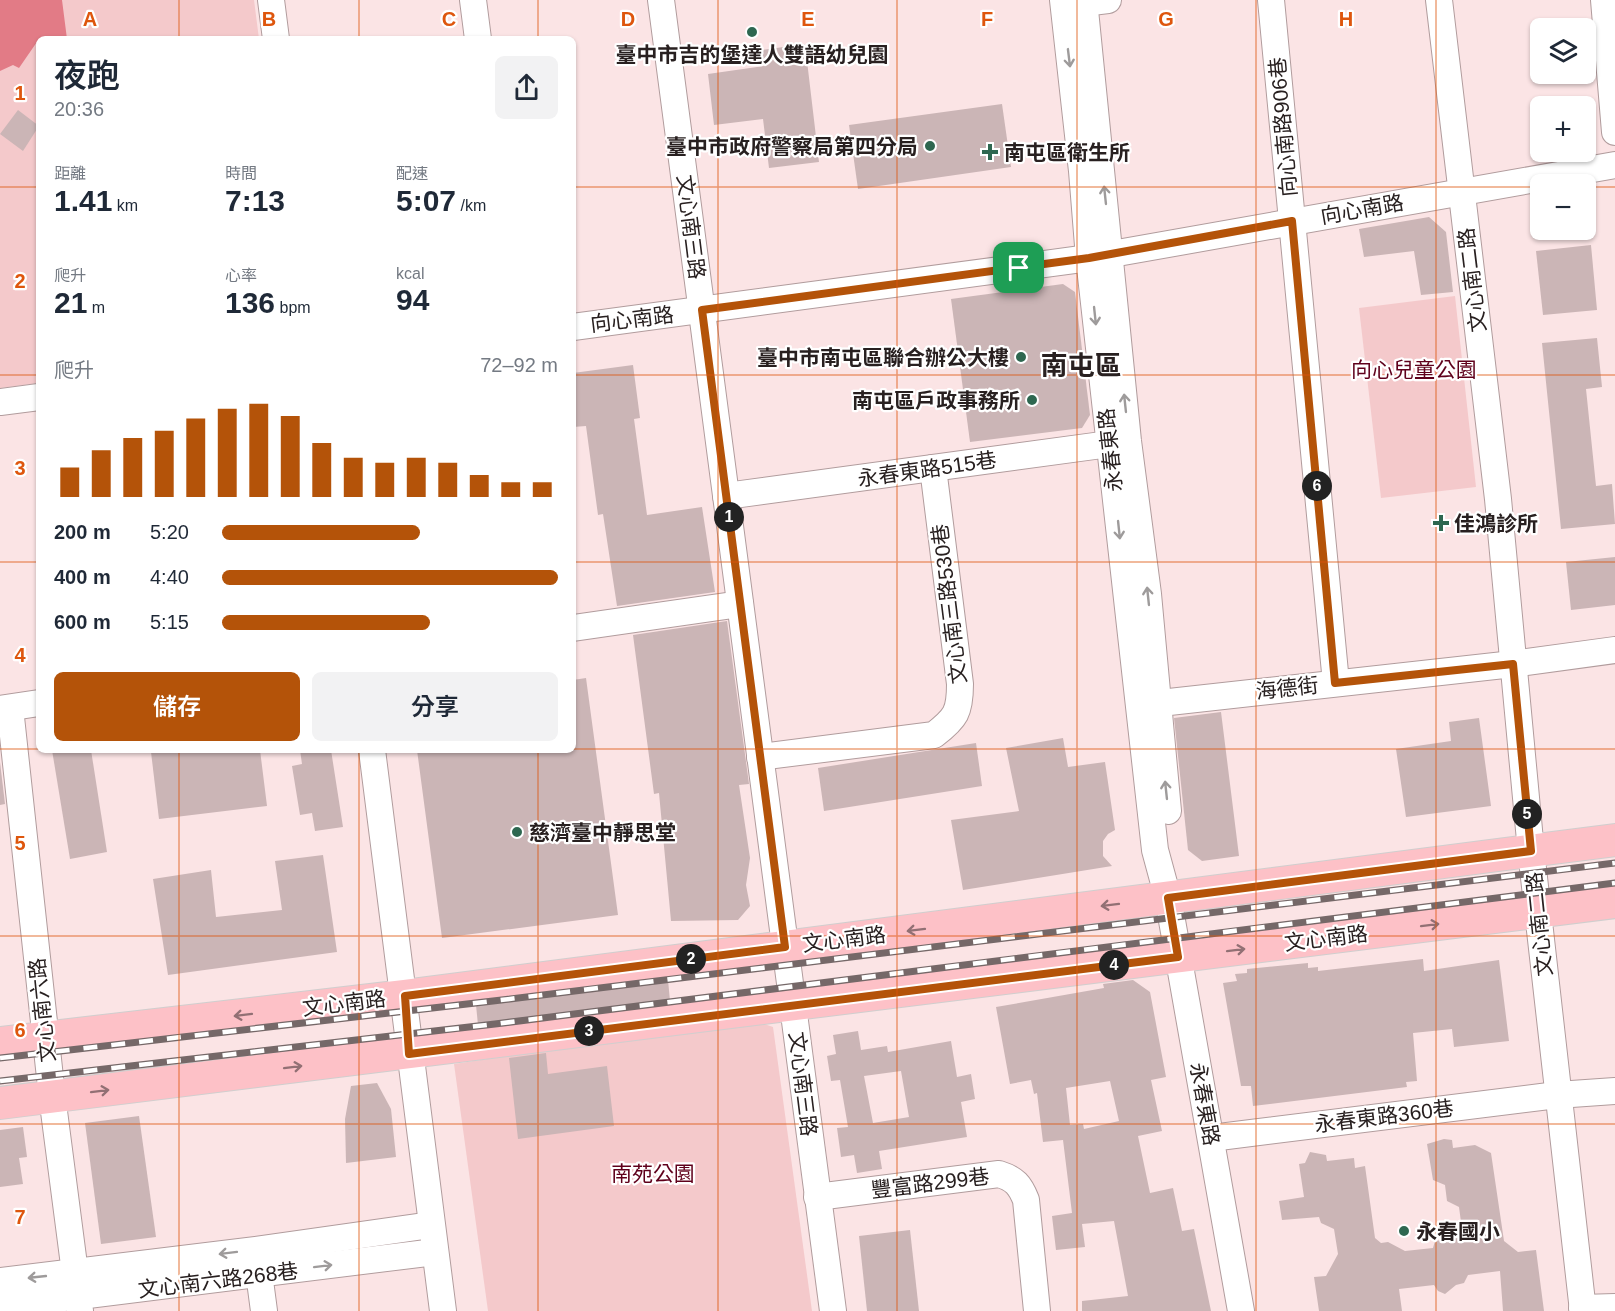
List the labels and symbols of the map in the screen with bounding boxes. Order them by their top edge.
text: A [83,8,97,30]
text: B [262,8,276,30]
text: C [442,8,456,30]
text: D [621,8,635,30]
text: E [801,8,815,30]
text: F [981,8,993,30]
text: G [1158,8,1174,30]
text: H [1339,8,1353,30]
marker: 臺中市吉的堡達人雙語幼兒園 [745,25,759,39]
place label: 臺中市吉的堡達人雙語幼兒園 [616,43,889,66]
one-way arrow [1064,48,1075,68]
street label: 向心南路906巷 [1265,56,1301,198]
text: 1 [14,82,26,104]
place label: 臺中市政府警察局第四分局 [666,135,918,158]
marker: 臺中市政府警察局第四分局 [923,139,937,153]
place label: 南屯區衛生所 [1004,141,1130,164]
marker: 南屯區衛生所 [981,143,999,161]
street label: 文心南三路 [673,173,709,281]
one-way arrow [1099,186,1110,206]
street label: 向心南路 [1319,190,1405,228]
street label: 文心南二路 [1454,226,1490,334]
pin [993,242,1044,293]
text: 2 [14,270,26,292]
street label: 向心南路 [589,302,675,336]
one-way arrow [1090,305,1101,325]
place label: 臺中市南屯區聯合辦公大樓 [757,346,1009,369]
marker: 臺中市南屯區聯合辦公大樓 [1014,350,1028,364]
district label: 南屯區 [1041,351,1122,381]
park label: 向心兒童公園 [1351,358,1477,381]
place label: 南屯區戶政事務所 [852,389,1020,412]
marker: 南屯區戶政事務所 [1025,393,1039,407]
one-way arrow [1119,393,1130,413]
street label: 永春東路 [1094,407,1126,493]
street label: 永春東路515巷 [856,448,998,490]
text: 3 [14,457,26,479]
pin: 6 [1302,471,1332,501]
pin: 1 [714,502,744,532]
place label: 佳鴻診所 [1454,512,1538,535]
marker: 佳鴻診所 [1432,514,1450,532]
one-way arrow [1114,520,1125,540]
street label: 文心南三路530巷 [928,523,970,685]
one-way arrow [1142,587,1153,607]
text: 4 [14,644,26,666]
street label: 海德街 [1254,673,1320,703]
one-way arrow [1160,781,1171,801]
pin: 5 [1512,799,1542,829]
place label: 慈濟臺中靜思堂 [529,821,676,844]
marker: 慈濟臺中靜思堂 [510,825,524,839]
text: 5 [14,832,26,854]
street label: 文心南二路 [1522,871,1556,977]
one-way arrow [1100,900,1120,911]
one-way arrow [1419,920,1439,931]
street label: 文心南路 [1283,921,1369,955]
street label: 文心南路 [801,922,887,956]
one-way arrow [907,925,927,936]
pin: 2 [676,944,706,974]
one-way arrow [1226,944,1246,955]
pin: 4 [1099,950,1129,980]
street label: 文心南六路 [25,957,59,1063]
street label: 文心南路 [301,986,387,1020]
one-way arrow [233,1009,253,1020]
pin: 3 [574,1016,604,1046]
text: 6 [14,1019,26,1041]
street label: 文心南三路 [785,1030,821,1138]
street label: 永春東路 [1186,1061,1224,1147]
one-way arrow [283,1062,303,1073]
one-way arrow [89,1085,109,1096]
street label: 永春東路360巷 [1313,1096,1455,1136]
park label: 南苑公園 [611,1162,695,1185]
street label: 豐富路299巷 [870,1164,990,1202]
text: 7 [14,1206,26,1228]
place label: 永春國小 [1416,1220,1500,1243]
marker: 永春國小 [1397,1224,1411,1238]
one-way arrow [218,1248,238,1259]
street label: 文心南六路268巷 [137,1259,299,1301]
one-way arrow [313,1260,333,1271]
one-way arrow [28,1272,48,1283]

